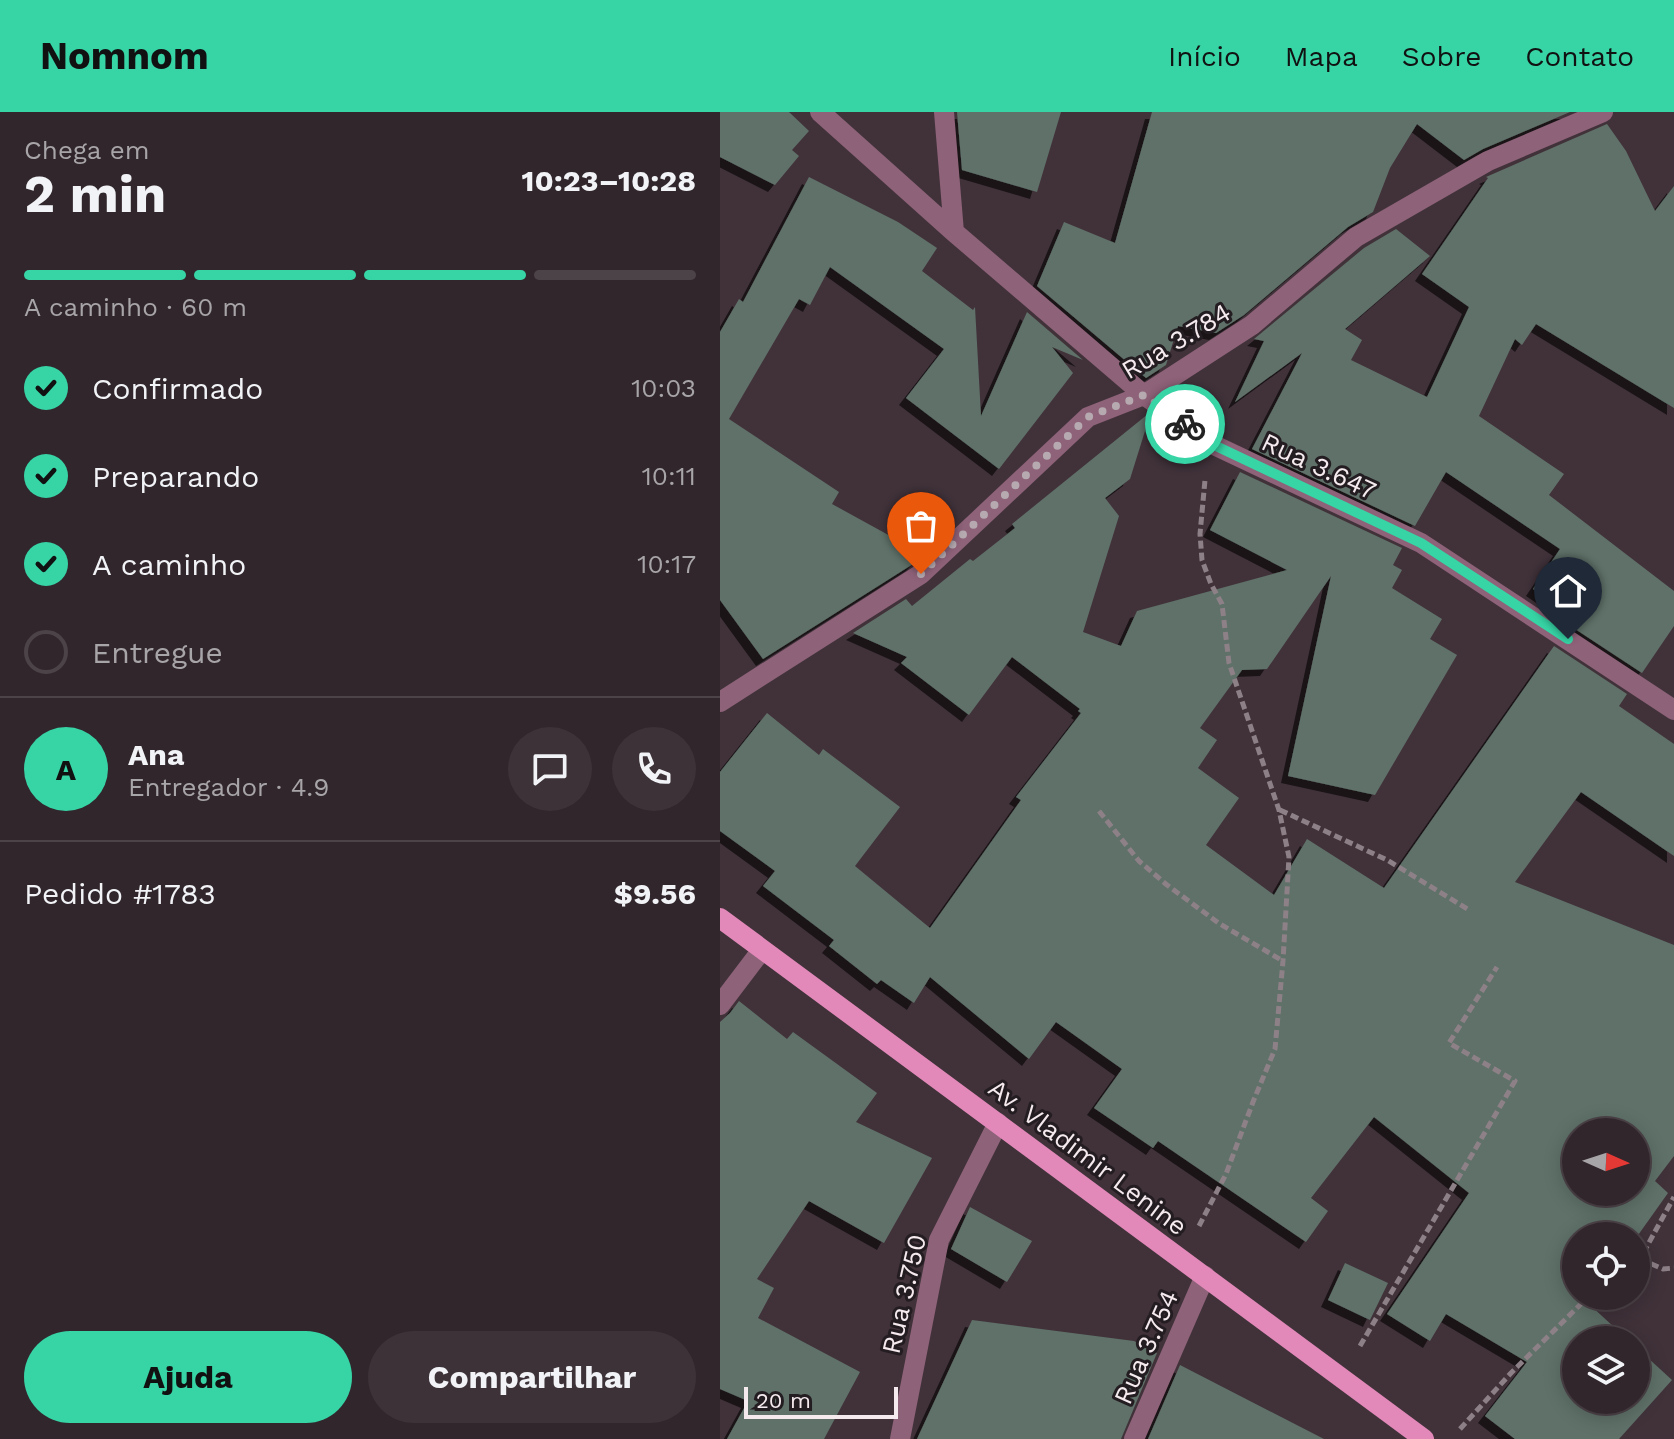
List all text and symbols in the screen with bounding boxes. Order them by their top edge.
text: Nomnom [40,34,209,78]
text: Início [1168,40,1241,73]
text: Mapa [1285,40,1358,73]
text: Sobre [1402,40,1481,73]
text: Contato [1525,40,1634,73]
text: Chega em [24,135,150,165]
text: 10:23–10:28 [521,163,696,198]
text: 2 min [24,164,166,225]
text: A caminho · 60 m [24,292,247,322]
street label: Rua 3.784 [1116,297,1236,385]
icon: check [24,366,68,410]
text: Confirmado [92,371,263,406]
text: 10:03 [631,373,696,403]
courier [1145,384,1225,464]
icon: bike [1163,402,1207,446]
street label: Rua 3.647 [1257,426,1381,506]
icon: check [24,454,68,498]
text: Preparando [92,459,259,494]
text: 10:11 [642,461,696,491]
pin [887,492,955,574]
icon: bag [899,504,943,548]
icon: check [24,542,68,586]
text: A caminho [92,547,246,582]
text: 10:17 [637,549,696,579]
pin [1534,557,1602,639]
icon: home [1546,569,1590,613]
text: Entregue [92,635,223,670]
button: chat [508,727,592,811]
button: phone [612,727,696,811]
text: Ana [128,737,184,772]
text: A [56,752,76,787]
text: Entregador · 4.9 [128,772,329,802]
text: Pedido #1783 [24,876,216,911]
text: $9.56 [614,876,696,911]
street label: Av. Vladimir Lenine [983,1073,1193,1241]
north arrow [1562,1118,1650,1206]
map controls [1562,1118,1650,1414]
button: locate [1562,1222,1650,1310]
street label: Rua 3.750 [876,1231,932,1357]
street label: Rua 3.754 [1108,1285,1184,1409]
button: layers [1562,1326,1650,1414]
button: Ajuda [24,1331,352,1423]
button: Compartilhar [368,1331,696,1423]
scale bar [744,1383,898,1419]
text: 20 m [756,1388,811,1413]

